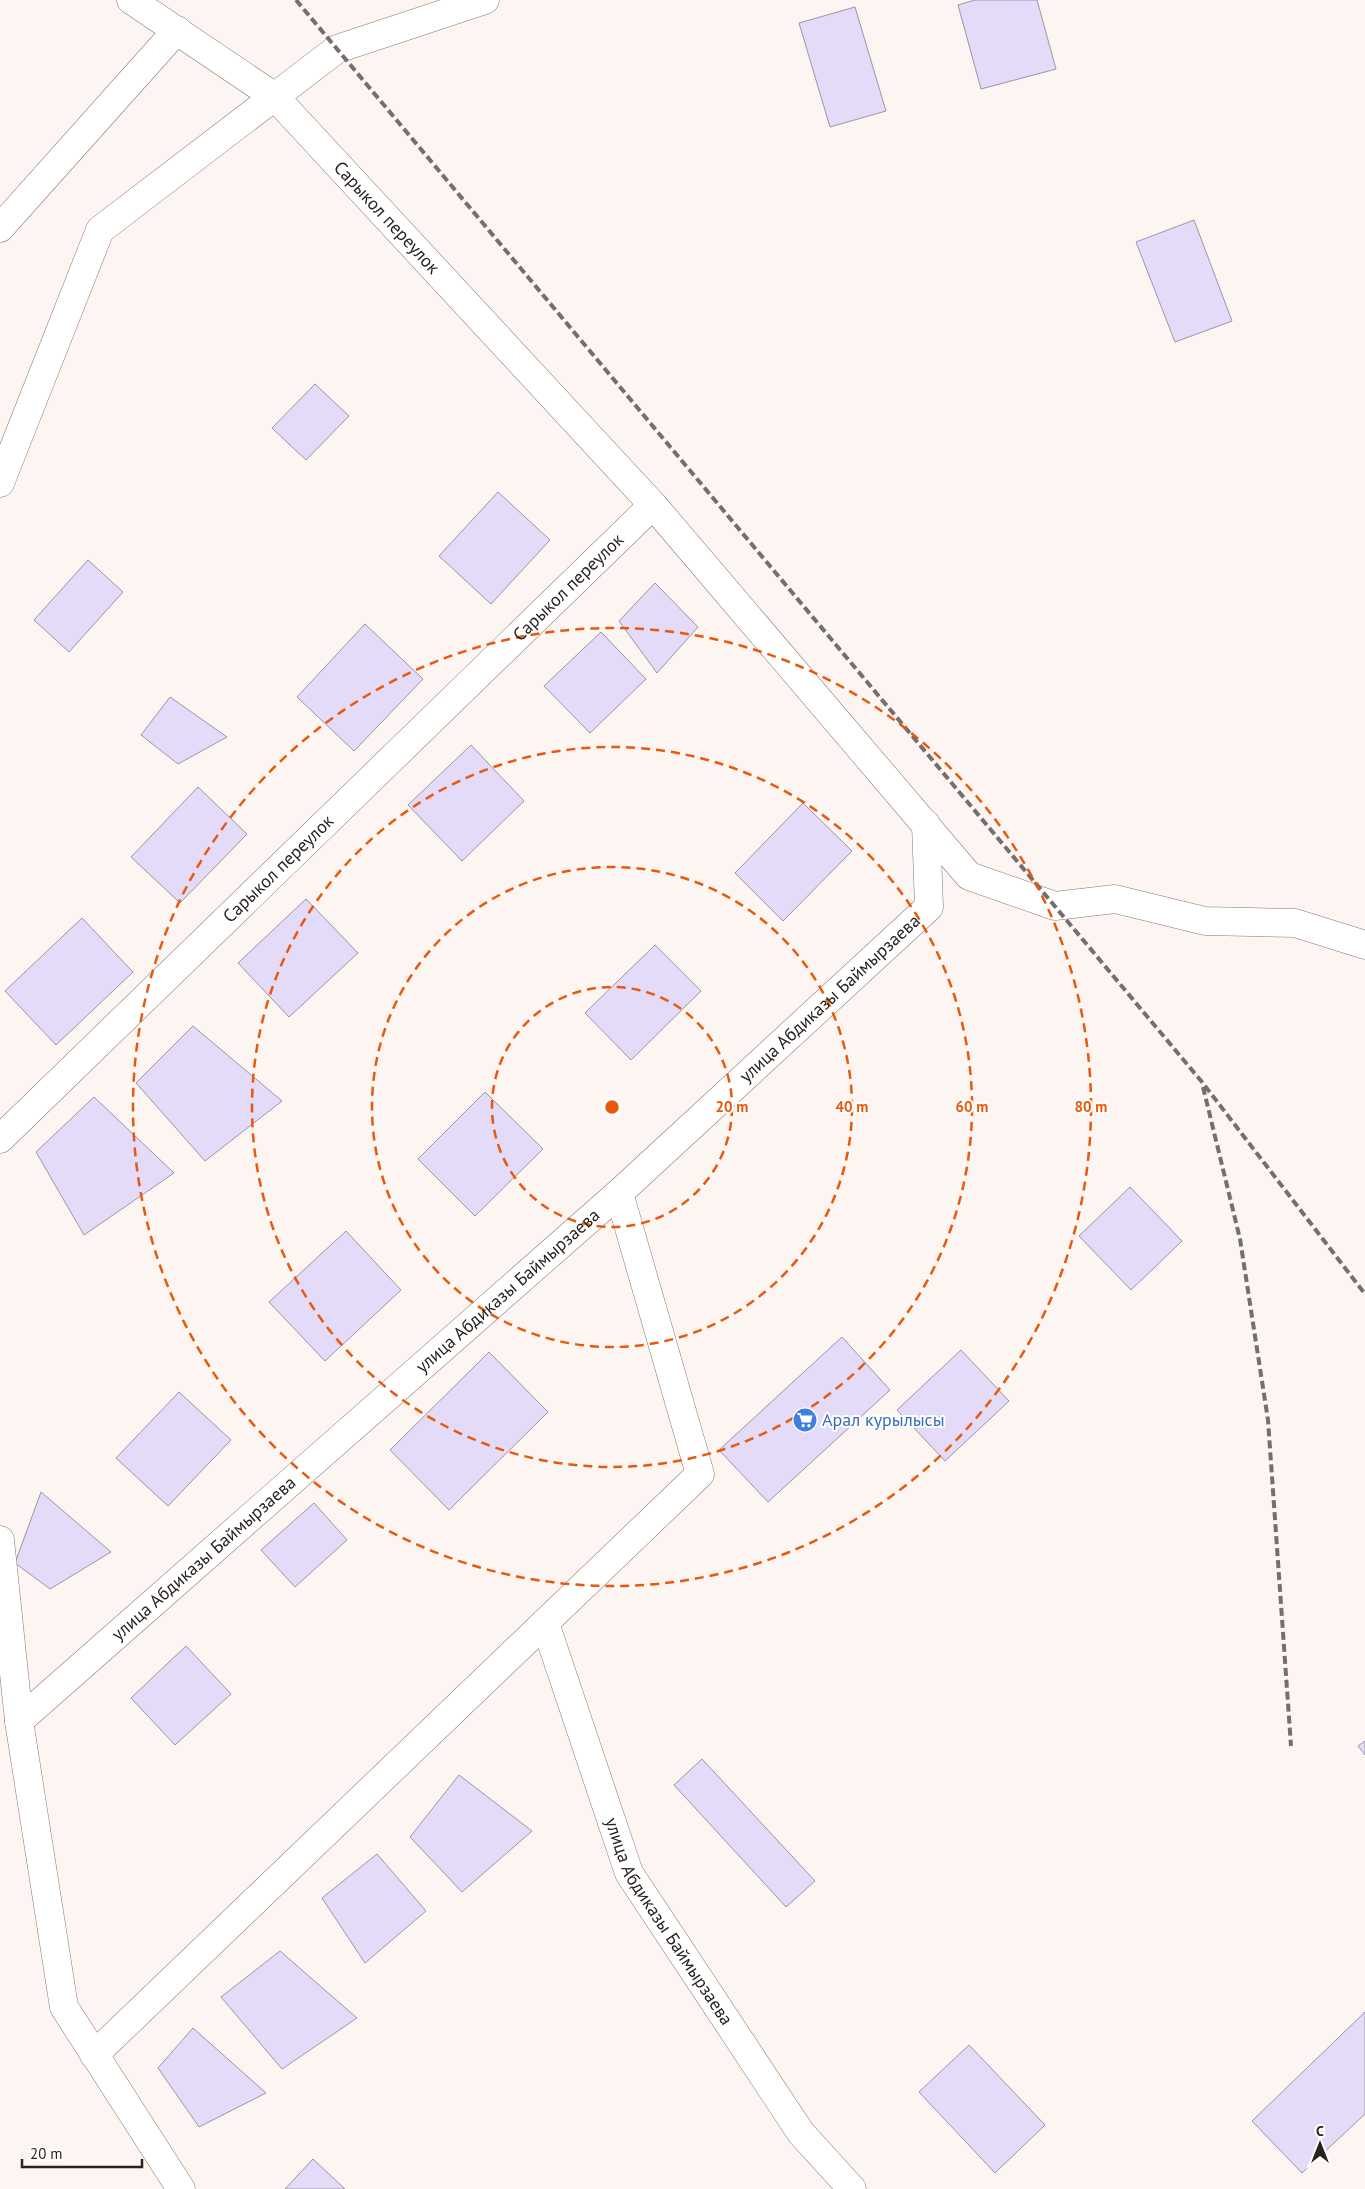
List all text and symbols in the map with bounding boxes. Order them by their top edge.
street label: Сарыкол переулок [329,156,445,279]
street label: Сарыкол переулок [508,528,628,646]
street label: Сарыкол переулок [218,809,339,927]
street label: улица Абдиказы Баймырзаева [734,909,925,1087]
text: 20 m [716,1097,748,1116]
text: 40 m [836,1097,868,1116]
text: 60 m [956,1097,988,1116]
text: 80 m [1075,1097,1107,1116]
centre of rings [603,1098,621,1116]
street label: улица Абдиказы Баймырзаева [411,1203,604,1378]
supermarket icon: Арал курылысы [792,1407,818,1433]
place label: Арал курылысы [822,1408,945,1431]
street label: улица Абдиказы Баймырзаева [106,1471,300,1645]
street label: улица Абдиказы Баймырзаева [600,1815,738,2029]
north arrow [1295,2119,1345,2169]
text: С [1316,2122,1324,2140]
scale bar [22,2136,142,2168]
text: 20 m [30,2144,63,2163]

